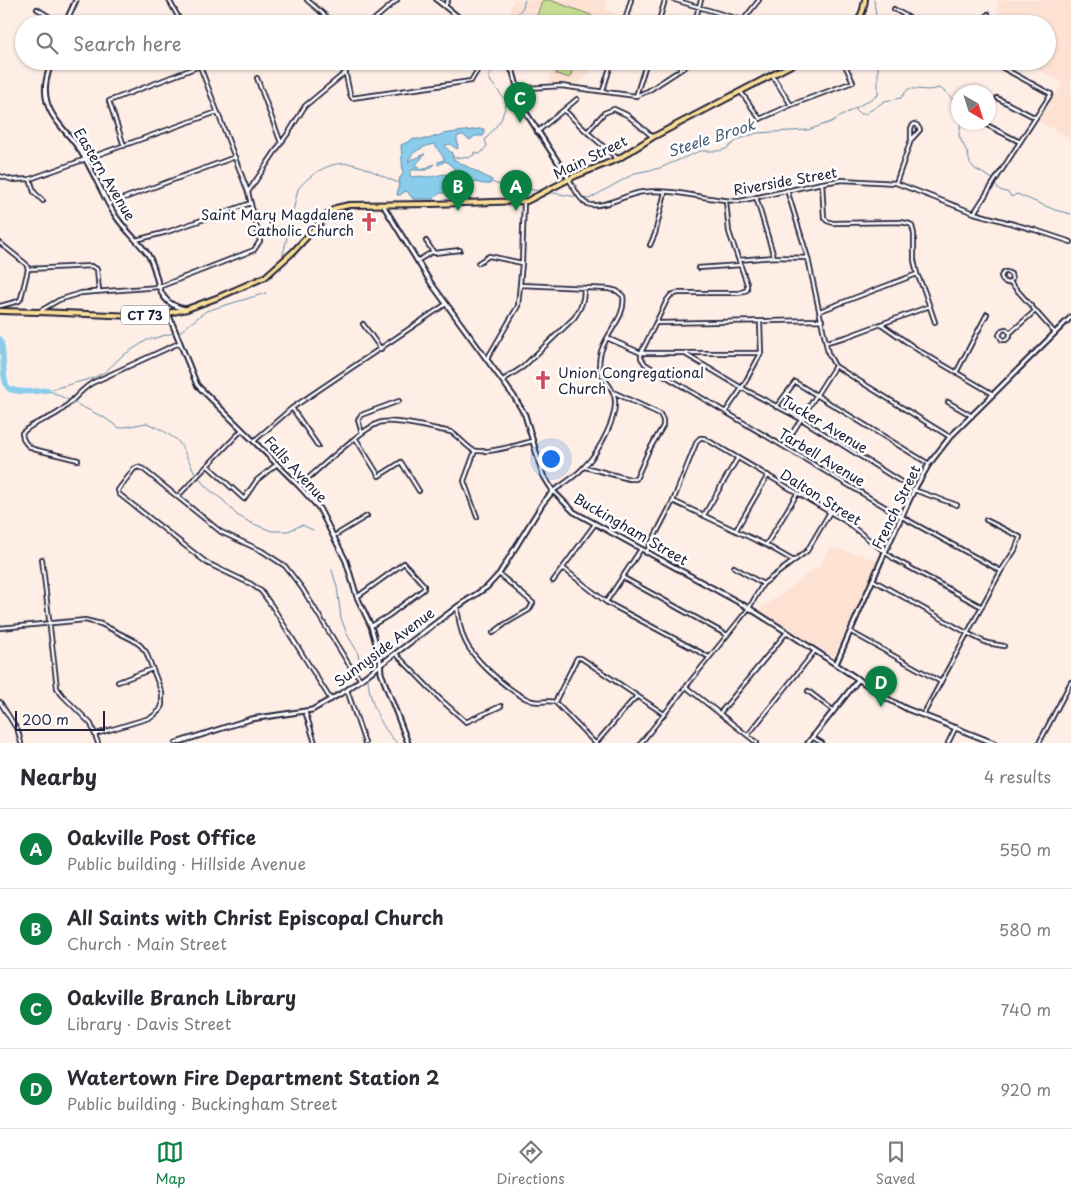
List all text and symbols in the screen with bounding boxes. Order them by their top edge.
search box [15,15,1056,70]
icon: search [33,29,61,57]
text: Search here [73,29,182,57]
pin: C [504,82,536,123]
north arrow [951,85,996,130]
water label: Steele Brook [664,112,759,162]
street label: Eastern Avenue [69,124,141,225]
street label: Main Street [550,130,631,184]
street label: Riverside Street [731,161,839,200]
pin: B [442,170,474,211]
pin: A [500,170,532,211]
place label: Saint Mary Magdalene Catholic Church [201,204,354,241]
church icon: Saint Mary Magdalene Catholic Church [358,211,380,233]
road number: CT 73 [121,306,169,324]
place label: Union Congregational Church [558,362,704,399]
church icon: Union Congregational Church [532,369,554,391]
street label: Tucker Avenue [778,390,872,458]
street label: Tarbell Avenue [775,423,870,491]
street label: Falls Avenue [260,431,333,507]
your location [538,446,564,472]
street label: French Street [866,461,926,553]
street label: Dalton Street [776,464,866,530]
street label: Buckingham Street [570,488,692,570]
street label: Sunnyside Avenue [329,602,439,692]
pin: D [865,666,897,707]
scale bar [15,708,105,731]
text: 200 m [22,709,69,730]
text: Nearby [20,760,97,792]
text: 4 results [984,764,1051,788]
text: Oakville Post Office [67,823,256,851]
text: A [30,837,42,861]
text: 550 m [999,837,1051,861]
text: Public building · Hillside Avenue [67,851,306,875]
text: All Saints with Christ Episcopal Church [67,903,444,931]
text: B [31,917,41,941]
text: 580 m [999,917,1051,941]
text: Church · Main Street [67,931,227,955]
text: Oakville Branch Library [67,983,296,1011]
text: C [30,997,42,1021]
text: 740 m [1001,997,1051,1021]
text: Library · Davis Street [67,1011,231,1035]
text: Watertown Fire Department Station 2 [67,1063,439,1091]
text: D [30,1077,42,1101]
text: 920 m [1000,1077,1051,1101]
text: Public building · Buckingham Street [67,1091,337,1115]
tab: Map [156,1138,185,1189]
tab: Directions [497,1138,565,1189]
tab: Saved [876,1138,915,1189]

